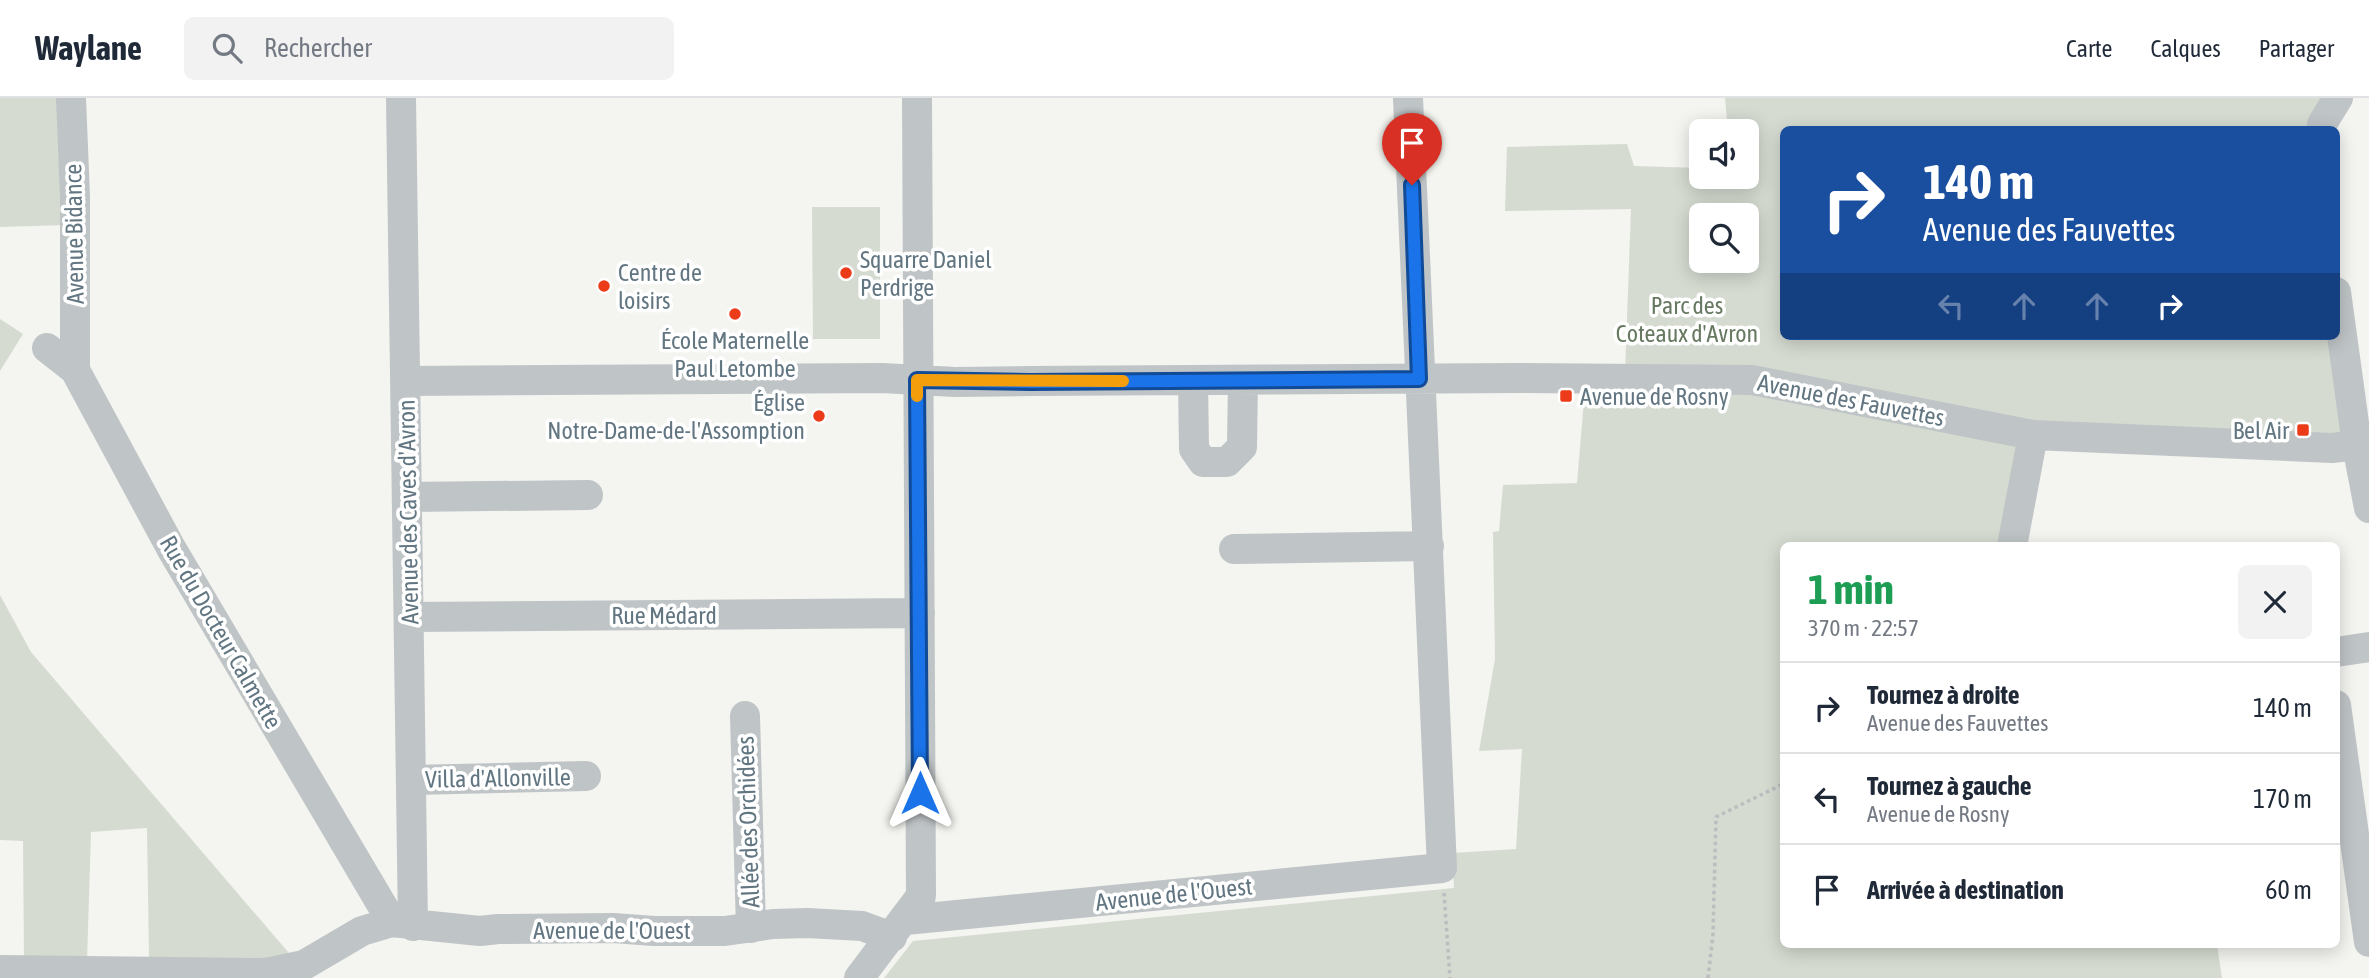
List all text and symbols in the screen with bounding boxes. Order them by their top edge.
search box [184,17,674,80]
text: Waylane [35,29,142,67]
icon: search [208,29,246,67]
text: Rechercher [264,33,372,63]
text: Carte [2066,35,2112,62]
text: Calques [2150,35,2221,62]
text: Partager [2259,35,2334,62]
pin [1382,113,1442,185]
map controls [1689,119,1759,273]
button: sound [1689,119,1759,189]
icon: arrive [1393,124,1431,162]
text: 140 m [1923,153,2034,209]
icon: right [1808,154,1899,245]
street label: Avenue Bidance [59,163,89,305]
button: search [1689,203,1759,273]
text: Avenue des Fauvettes [1923,211,2175,248]
place label: Squarre Daniel Perdrige [860,246,992,301]
place label: Centre de loisirs [618,259,702,314]
marker: Squarre Daniel Perdrige [838,265,854,281]
marker: Centre de loisirs [596,278,612,294]
icon: left [1932,287,1970,325]
icon: ahead [2005,287,2043,325]
icon: ahead [2078,287,2116,325]
icon: right [2151,287,2189,325]
park label: Parc des Coteaux d'Avron [1616,292,1758,347]
marker: École Maternelle Paul Letombe [727,306,743,322]
place label: École Maternelle Paul Letombe [661,327,809,382]
street label: Avenue des Fauvettes [1756,369,1946,431]
place label: Avenue de Rosny [1580,383,1729,410]
marker: Avenue de Rosny [1558,388,1574,404]
place label: Église Notre-Dame-de-l'Assomption [547,389,805,444]
street label: Avenue des Caves d'Avron [393,399,423,625]
marker: Église Notre-Dame-de-l'Assomption [811,408,827,424]
place label: Bel Air [2233,417,2290,444]
marker: Bel Air [2295,422,2311,438]
street label: Rue du Docteur Calmette [155,531,287,733]
text: 1 min [1808,565,1894,613]
button: close [2238,565,2312,639]
street label: Rue Médard [611,602,717,629]
text: 370 m · 22:57 [1808,615,1919,641]
text: Tournez à droite [1867,680,2020,710]
icon: right [1808,689,1846,727]
text: 140 m [2253,693,2312,723]
text: Avenue des Fauvettes [1867,710,2048,736]
street label: Allée des Orchidées [732,736,764,908]
position arrow [883,756,957,830]
street label: Villa d'Allonville [425,763,571,793]
text: Tournez à gauche [1867,771,2032,801]
icon: left [1808,780,1846,818]
text: 170 m [2253,784,2312,814]
text: Avenue de Rosny [1867,801,2009,827]
icon: arrive [1808,871,1846,909]
street label: Avenue de l'Ouest [1094,872,1254,916]
text: Arrivée à destination [1867,875,2064,905]
text: 60 m [2265,875,2312,905]
street label: Avenue de l'Ouest [533,917,691,944]

